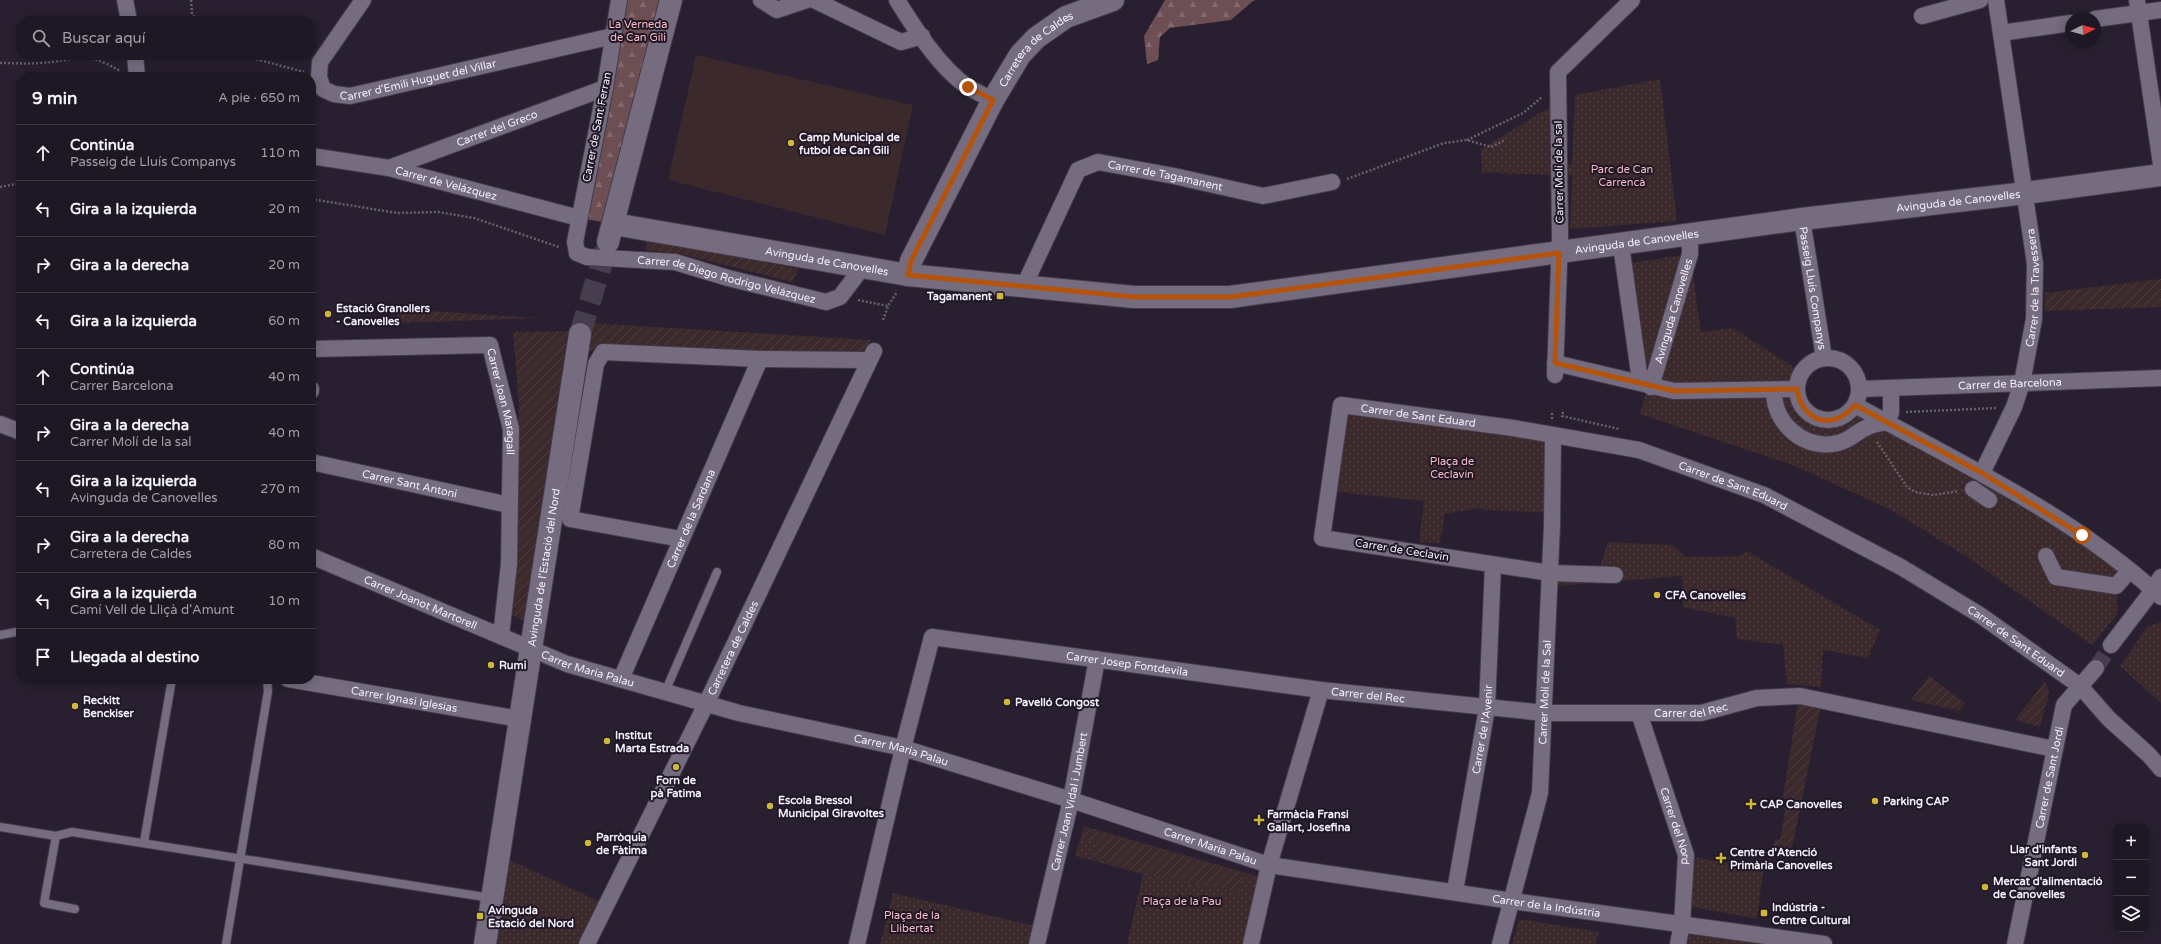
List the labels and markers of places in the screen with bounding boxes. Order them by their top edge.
place label: Camp Municipal de futbol de Can Gili [798,131,901,157]
marker: Camp Municipal de futbol de Can Gili [786,138,796,148]
place label: Tagamanent [926,290,993,304]
marker: Tagamanent [995,291,1005,301]
place label: Estació Granollers - Canovelles [336,302,431,328]
marker: Estació Granollers - Canovelles [323,309,333,319]
place label: CFA Canovelles [1665,589,1747,602]
marker: CFA Canovelles [1652,590,1662,600]
place label: Rumi [499,659,527,672]
marker: Rumi [486,660,496,670]
place label: Reckitt Benckiser [83,694,135,720]
place label: Pavelló Congost [1015,696,1100,710]
marker: Pavelló Congost [1002,697,1012,707]
marker: Reckitt Benckiser [70,701,80,711]
place label: Institut Marta Estrada [615,729,689,755]
marker: Institut Marta Estrada [602,736,612,746]
marker: Forn de pà Fatima [671,762,681,772]
place label: Forn de pà Fatima [650,774,702,801]
place label: Escola Bressol Municipal Giravoltes [778,794,885,821]
place label: Parking CAP [1883,795,1950,809]
marker: Parking CAP [1870,796,1880,806]
marker: CAP Canovelles [1745,798,1757,810]
place label: CAP Canovelles [1760,798,1843,811]
marker: Escola Bressol Municipal Giravoltes [765,801,775,811]
place label: Farmàcia Fransi Gallart, Josefina [1267,808,1351,834]
marker: Farmàcia Fransi Gallart, Josefina [1254,815,1264,825]
place label: Parròquia de Fàtima [596,831,647,857]
marker: Parròquia de Fàtima [583,838,593,848]
place label: Llar d'infants Sant Jordi [2010,843,2078,869]
place label: Centre d'Atenció Primària Canovelles [1730,846,1833,872]
marker: Llar d'infants Sant Jordi [2080,850,2090,860]
marker: Centre d'Atenció Primària Canovelles [1715,852,1727,864]
place label: Mercat d'alimentació de Canovelles [1993,875,2103,901]
marker: Mercat d'alimentació de Canovelles [1980,882,1990,892]
place label: Indústria - Centre Cultural [1772,901,1851,927]
place label: Avinguda Estació del Nord [488,904,574,930]
marker: Indústria - Centre Cultural [1759,908,1769,918]
marker: Avinguda Estació del Nord [475,911,485,921]

